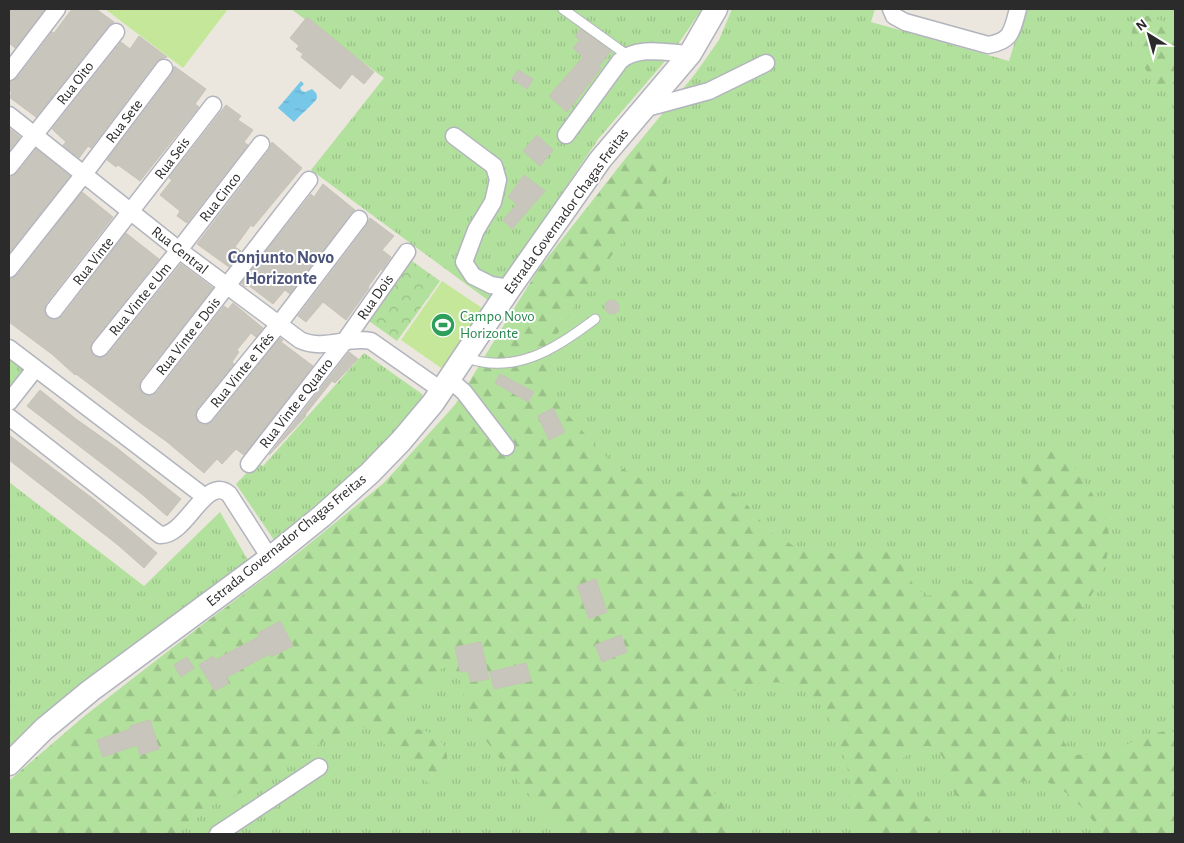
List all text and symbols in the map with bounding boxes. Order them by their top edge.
north arrow [1124,10,1174,60]
text: N [1134,17,1150,34]
street label: Rua Oito [54,59,97,108]
street label: Rua Sete [103,97,146,146]
street label: Estrada Governador Chagas Freitas [501,126,631,297]
street label: Rua Seis [152,135,193,182]
street label: Rua Cinco [197,170,244,225]
street label: Rua Central [149,224,211,277]
street label: Rua Vinte [70,234,117,288]
district label: Conjunto Novo Horizonte [228,249,334,288]
street label: Rua Vinte e Um [106,260,174,339]
street label: Rua Dois [355,272,396,323]
street label: Rua Vinte e Dois [153,294,223,378]
place label: Campo Novo Horizonte [460,309,535,341]
sports icon: Campo Novo Horizonte [430,312,456,338]
street label: Rua Vinte e Três [208,330,277,411]
street label: Rua Vinte e Quatro [257,356,336,451]
street label: Estrada Governador Chagas Freitas [204,472,369,609]

